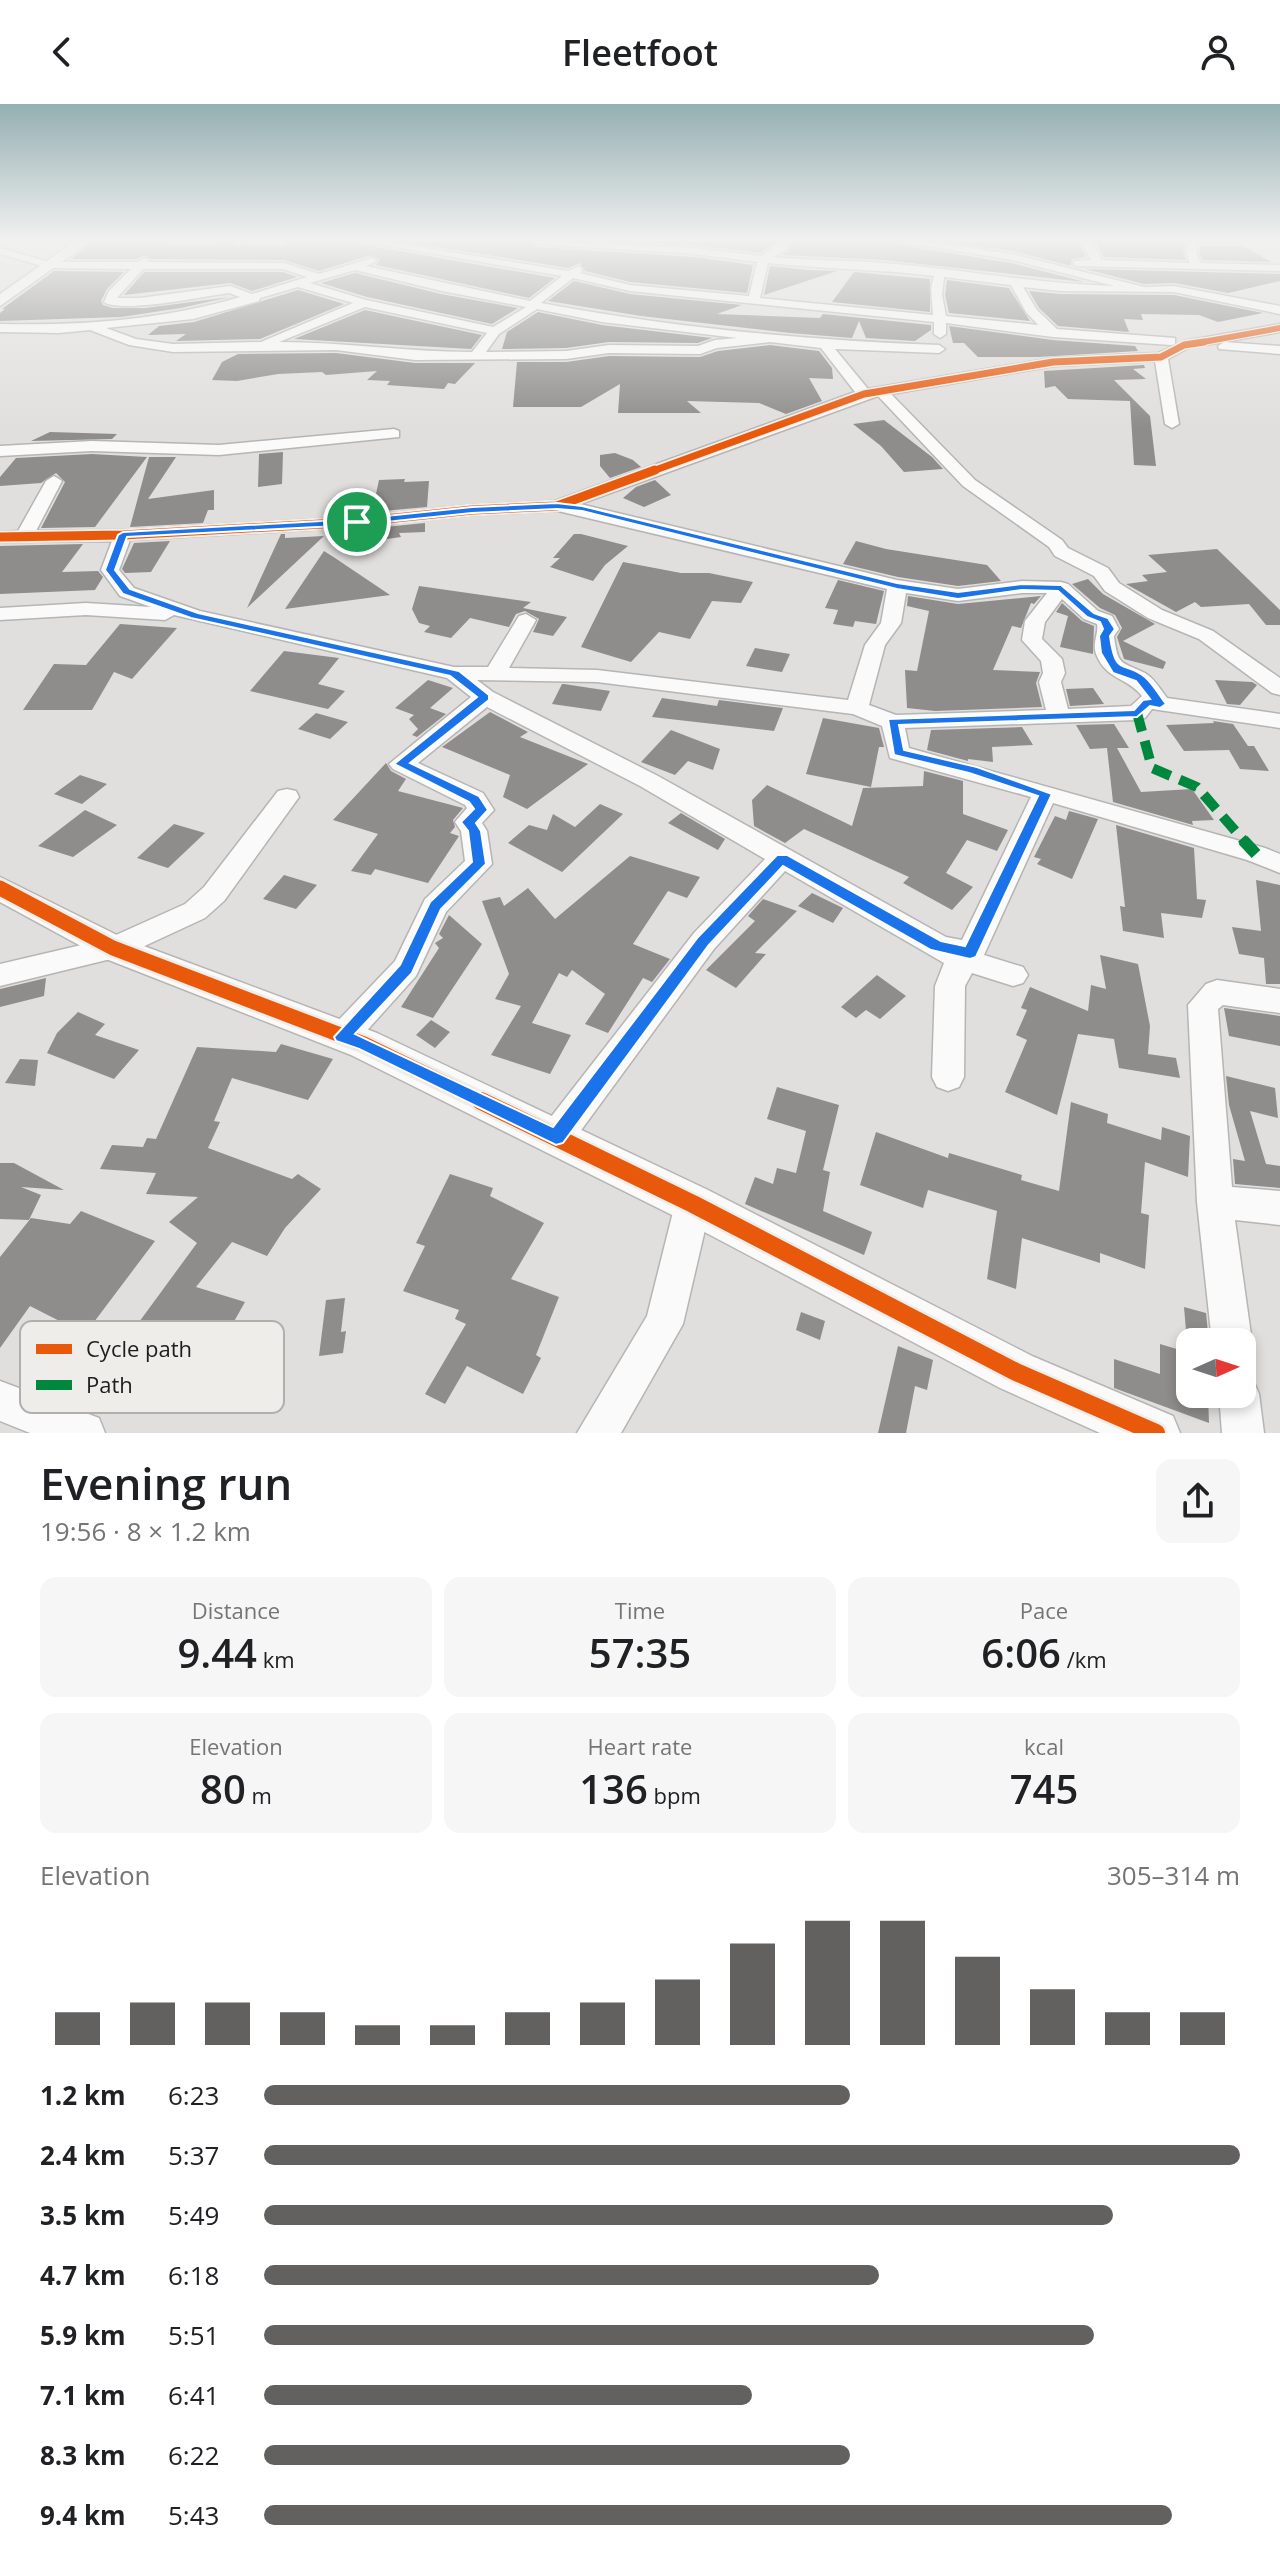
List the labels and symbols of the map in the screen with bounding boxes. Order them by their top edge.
pin [323,488,391,556]
legend [20,1321,284,1413]
north arrow [1176,1328,1256,1408]
text: Cycle path [86,1333,192,1363]
text: Path [86,1369,133,1399]

